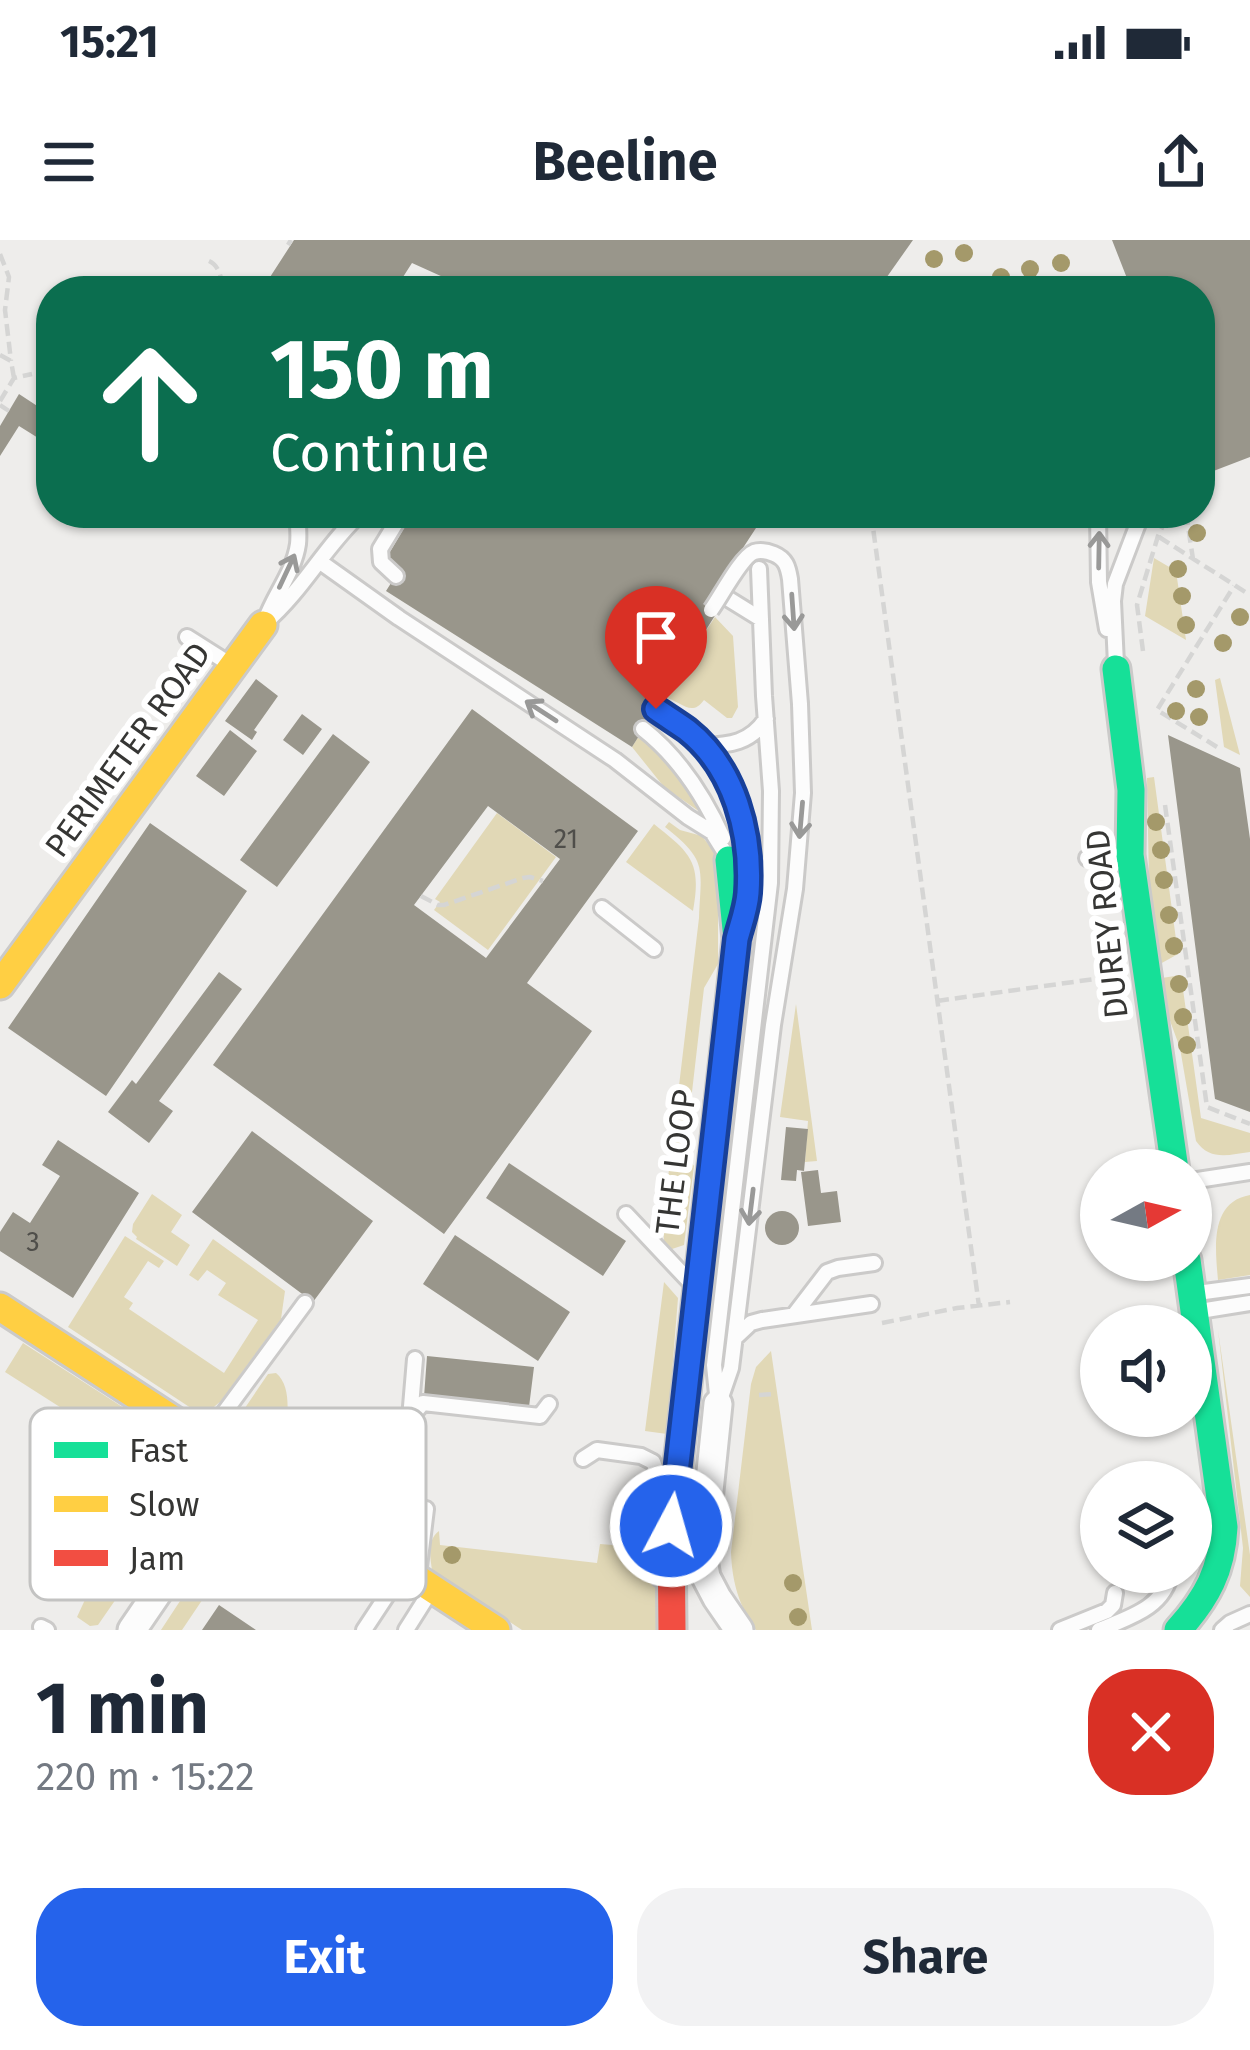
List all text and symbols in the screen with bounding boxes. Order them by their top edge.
text: 15:21 [60,15,159,69]
icon: menu [36,129,102,195]
icon: share [1148,129,1214,195]
text: Beeline [532,130,718,194]
text: 150 m [270,319,494,420]
icon: ahead [72,324,228,480]
text: Continue [270,421,490,485]
one-way arrow [1088,531,1110,570]
one-way arrow [277,553,299,589]
pin [605,586,707,709]
one-way arrow [782,592,805,631]
icon: arrive [623,604,689,670]
street label: PERIMETER ROAD [37,635,219,865]
one-way arrow [525,699,559,724]
one-way arrow [789,800,812,839]
house number: 21 [554,823,578,855]
street label: DUREY ROAD [1077,828,1137,1020]
street label: THE LOOP [647,1087,705,1237]
north arrow [1080,1149,1212,1281]
map controls [1080,1149,1212,1593]
one-way arrow [739,1187,761,1226]
house number: 3 [26,1226,40,1258]
button: sound [1080,1305,1212,1437]
legend [30,1408,426,1600]
text: Fast [129,1431,188,1471]
button: layers [1080,1461,1212,1593]
position arrow [608,1463,734,1589]
text: Slow [129,1485,199,1525]
text: Jam [129,1539,185,1579]
text: 1 min [36,1666,209,1752]
button: close [1088,1669,1214,1795]
text: 220 m · 15:22 [36,1754,255,1800]
button: Exit [36,1888,613,2026]
button: Share [637,1888,1214,2026]

